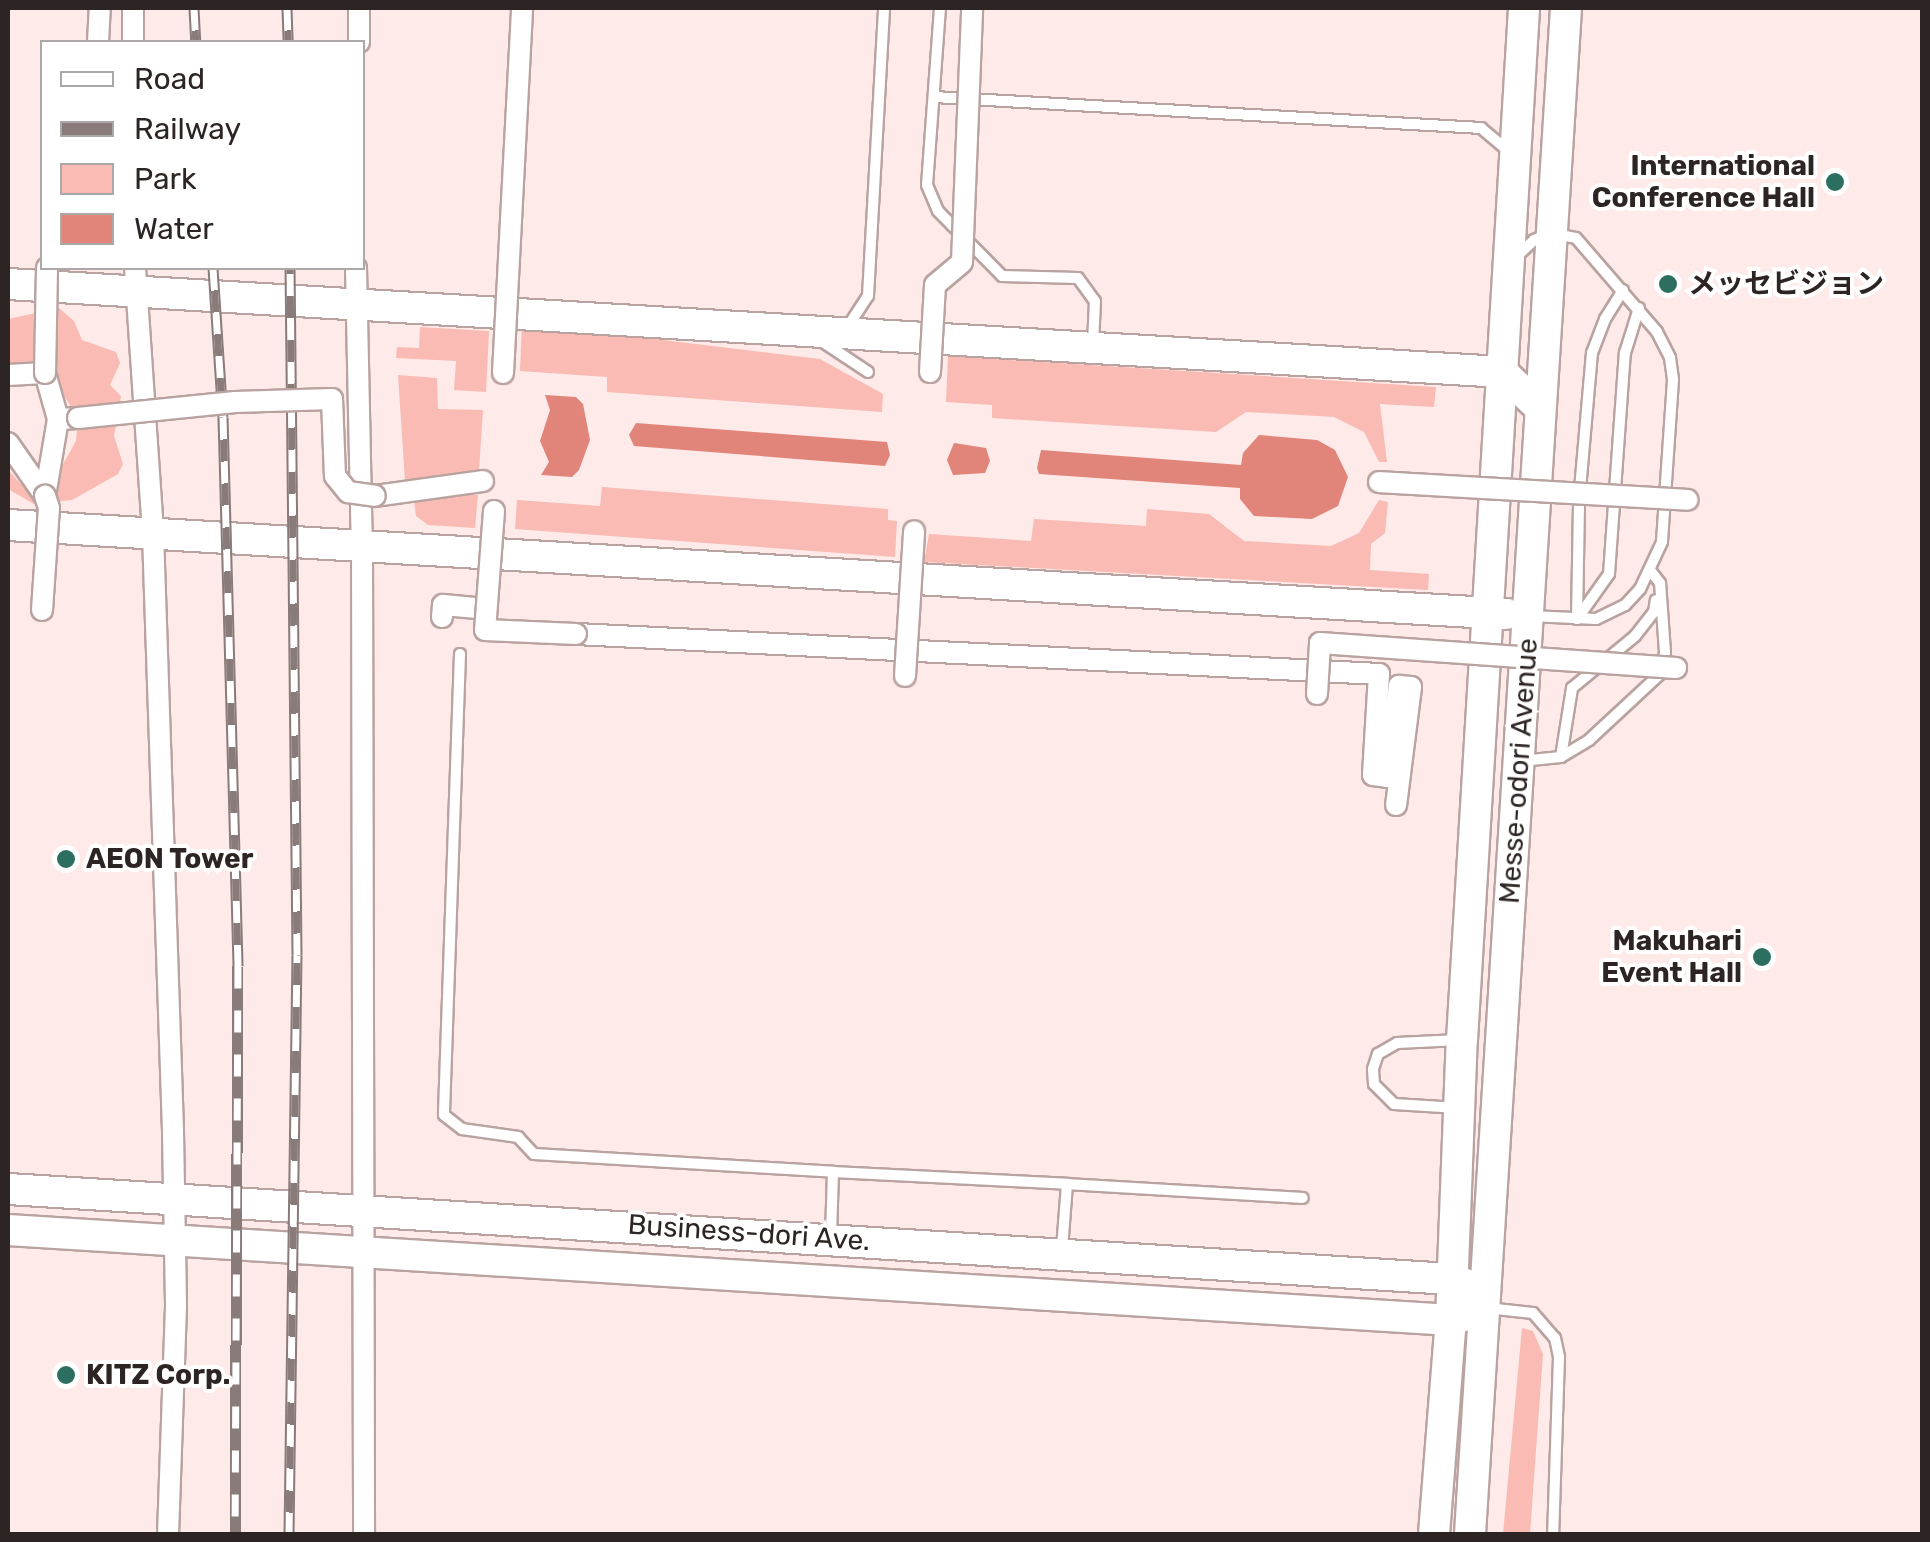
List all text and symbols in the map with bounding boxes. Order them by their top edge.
legend [40,40,365,270]
text: Road [134,61,205,97]
text: Railway [134,111,241,147]
place label: International Conference Hall [1592,149,1815,215]
text: Park [134,161,196,197]
marker: International Conference Hall [1824,171,1846,193]
text: Water [134,211,214,247]
place label: メッセビジョン [1688,267,1884,301]
marker: メッセビジョン [1657,273,1679,295]
street label: Messe-odori Avenue [1493,637,1545,905]
place label: AEON Tower [86,842,254,876]
marker: AEON Tower [55,848,77,870]
place label: Makuhari Event Hall [1601,924,1742,990]
marker: Makuhari Event Hall [1751,946,1773,968]
street label: Business-dori Ave. [626,1208,872,1258]
place label: KITZ Corp. [86,1358,230,1392]
marker: KITZ Corp. [55,1364,77,1386]

